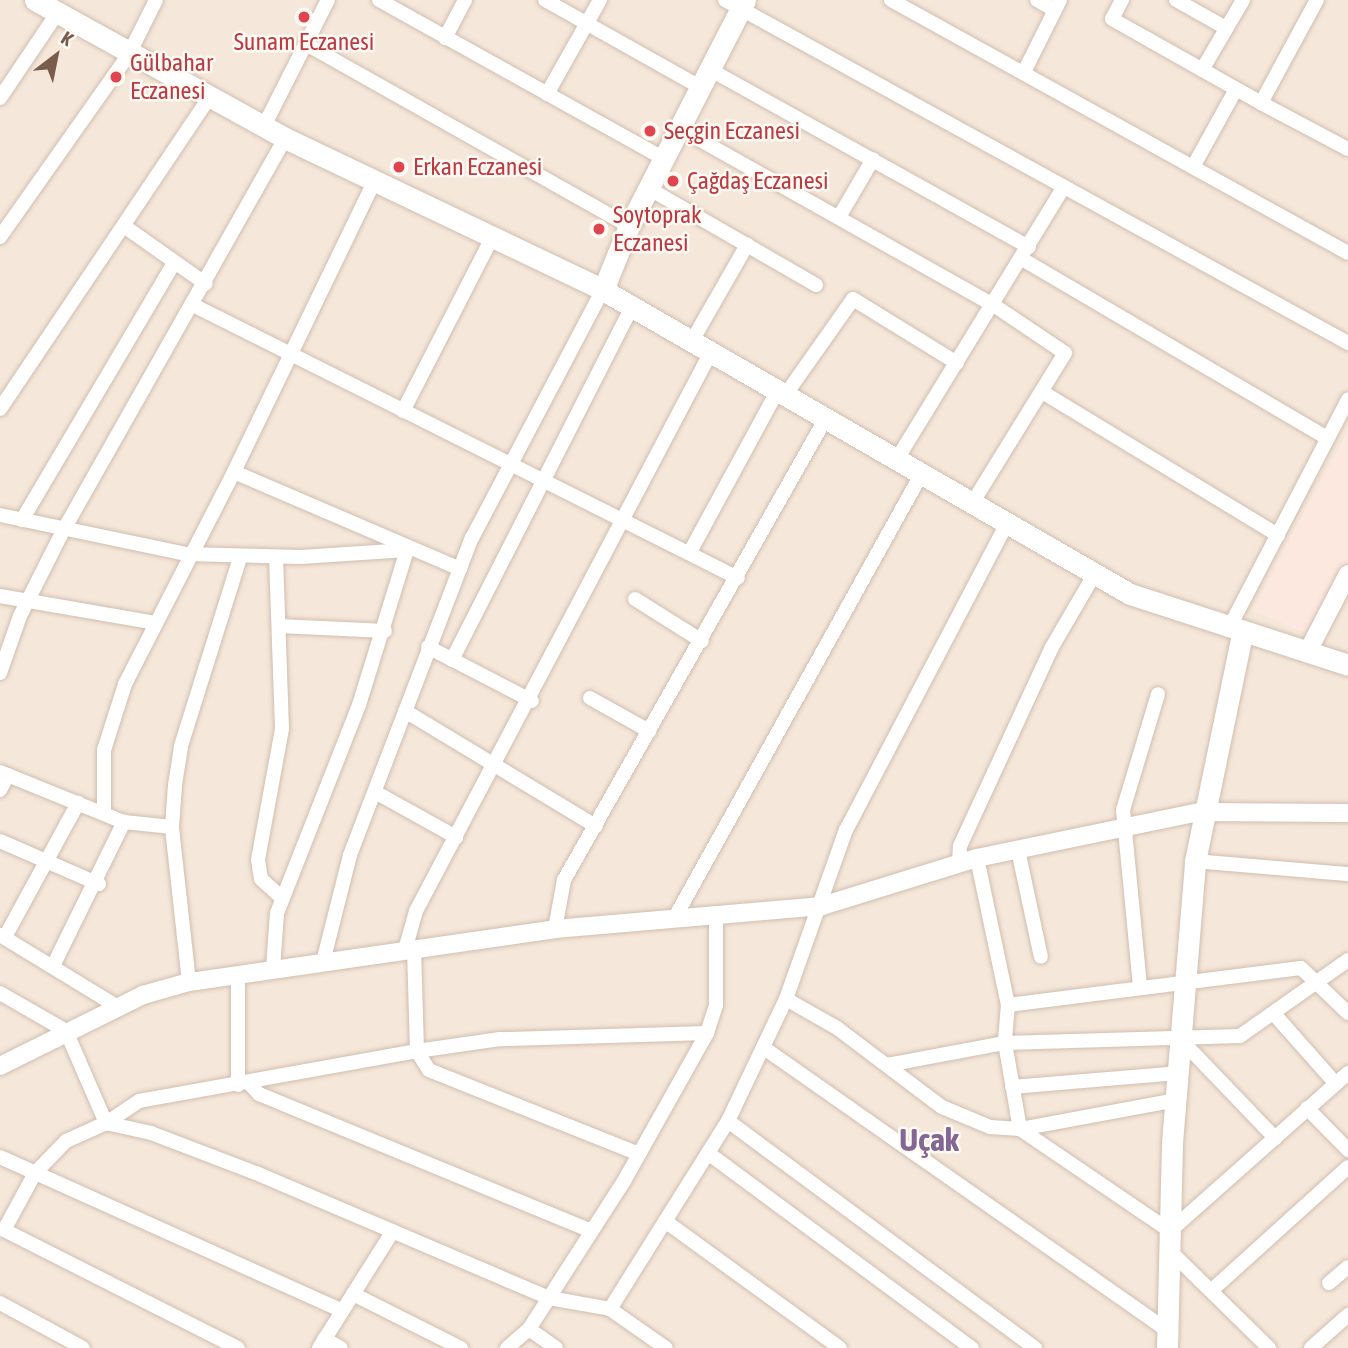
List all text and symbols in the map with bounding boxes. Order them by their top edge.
marker: Sunam Eczanesi [296,9,312,25]
north arrow [21,21,91,91]
text: K [57,26,77,50]
place label: Sunam Eczanesi [234,28,374,56]
place label: Gülbahar Eczanesi [130,49,213,105]
marker: Gülbahar Eczanesi [108,69,124,85]
place label: Seçgin Eczanesi [664,117,800,145]
marker: Seçgin Eczanesi [642,123,658,139]
place label: Erkan Eczanesi [413,153,542,181]
marker: Erkan Eczanesi [391,159,407,175]
place label: Çağdaş Eczanesi [687,167,829,195]
marker: Çağdaş Eczanesi [665,173,681,189]
place label: Soytoprak Eczanesi [613,201,702,257]
marker: Soytoprak Eczanesi [591,221,607,237]
district label: Uçak [899,1121,959,1159]

